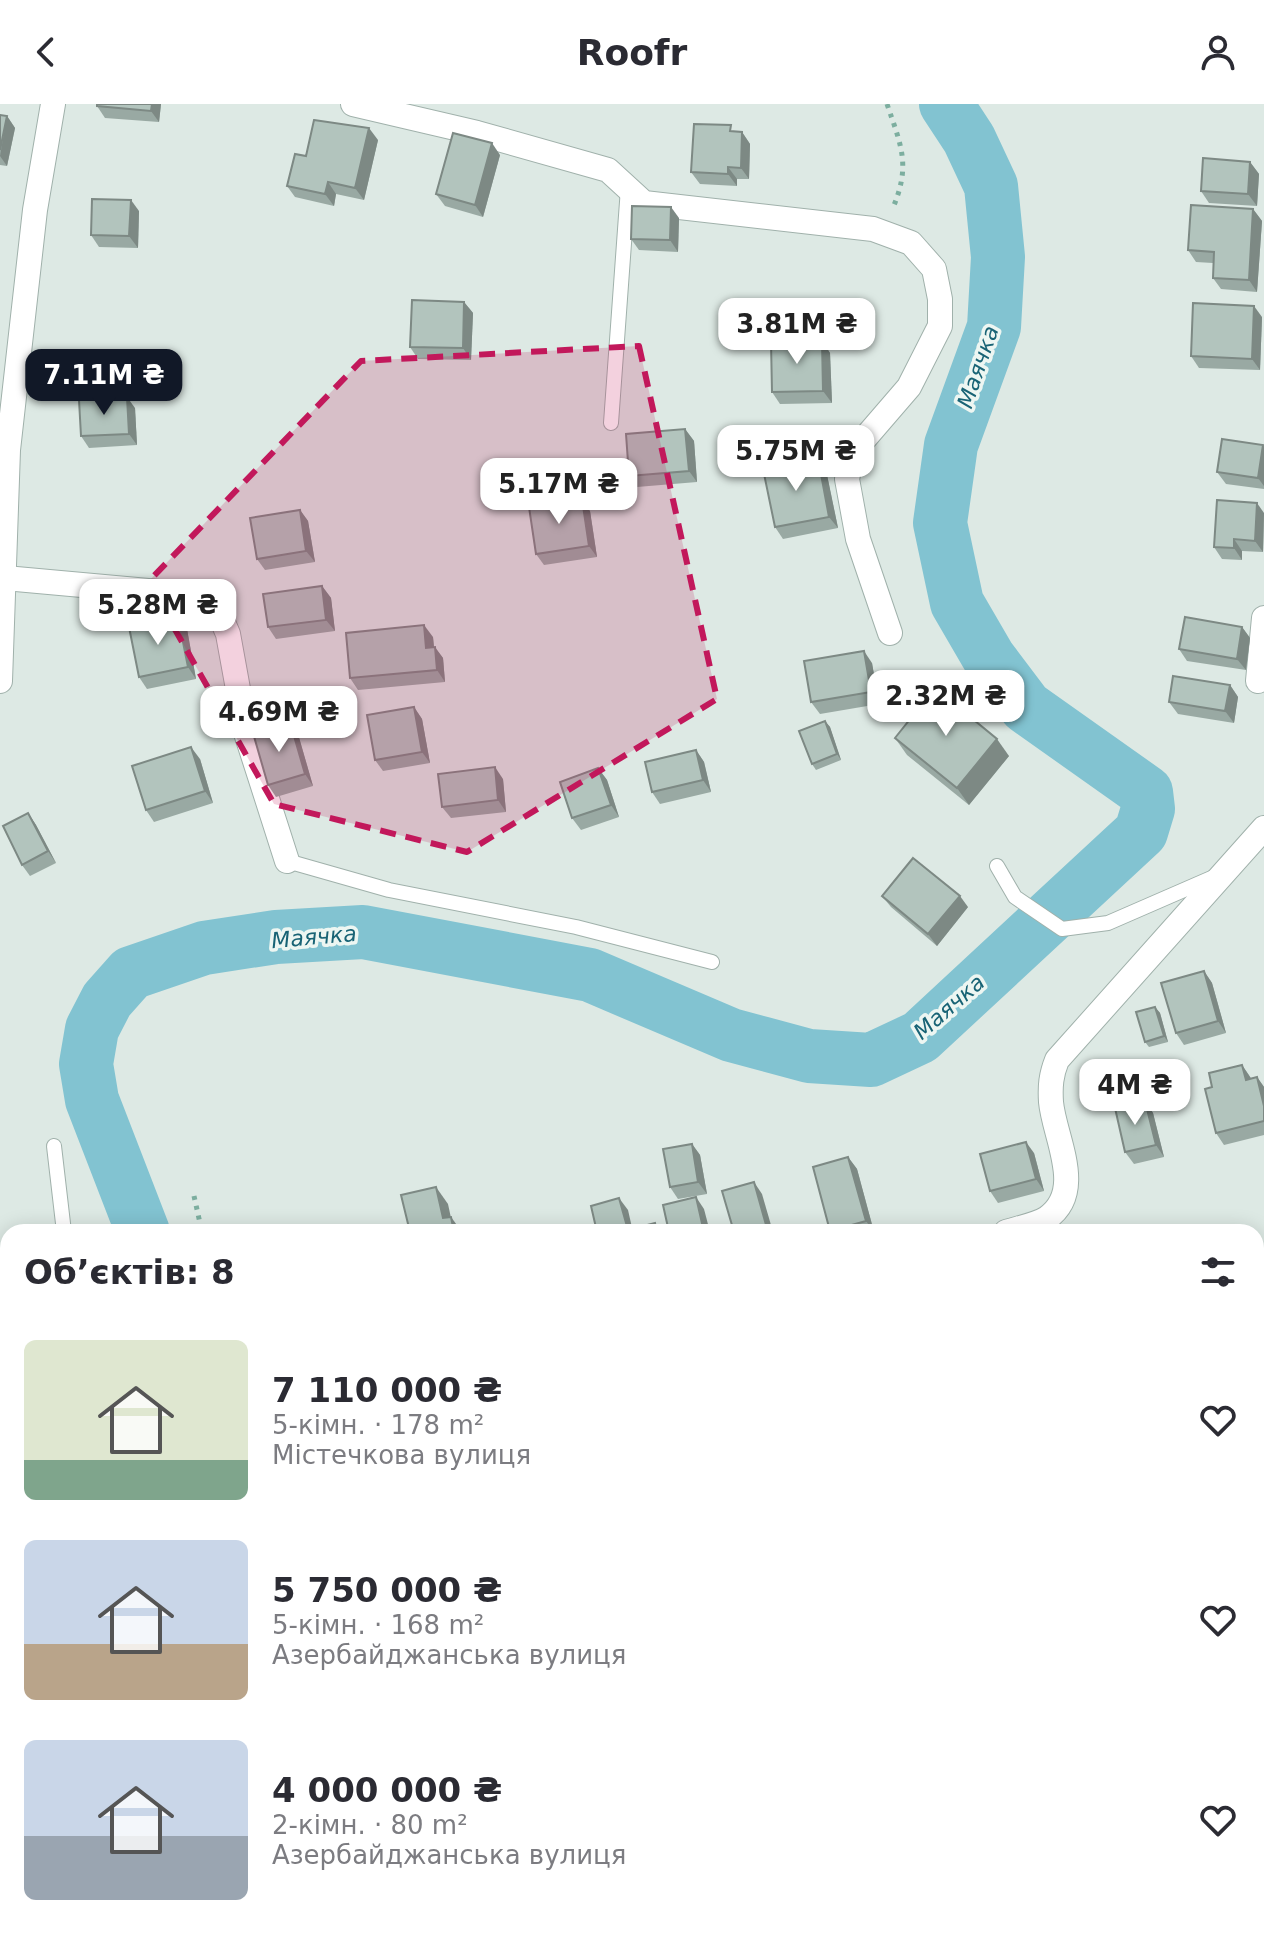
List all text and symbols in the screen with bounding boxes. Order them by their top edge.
icon: back [24,30,68,74]
icon: person [1196,30,1240,74]
text: Roofr [577,32,687,73]
pin: 3.81M ₴ [723,298,871,366]
text: 3.81M ₴ [736,309,858,339]
water label: Маячка [952,323,1004,411]
pin: 7.11M ₴ [30,349,178,417]
text: 7.11M ₴ [43,360,165,390]
pin: 5.75M ₴ [722,425,870,493]
text: 5.75M ₴ [735,436,857,466]
pin: 5.17M ₴ [485,458,633,526]
text: 5.17M ₴ [498,469,620,499]
pin: 5.28M ₴ [84,579,232,647]
text: 5.28M ₴ [97,590,219,620]
pin: 2.32M ₴ [872,670,1020,738]
text: 2.32M ₴ [885,681,1007,711]
pin: 4.69M ₴ [205,686,353,754]
text: 4.69M ₴ [218,697,340,727]
water label: Маячка [270,921,358,953]
water label: Маячка [909,970,989,1044]
pin: 4M ₴ [1088,1059,1182,1127]
text: 4M ₴ [1097,1070,1173,1100]
icon: filters [1196,1250,1240,1294]
text: Об’єктів: 8 [24,1252,235,1292]
text: 7 110 000 ₴ [272,1370,502,1410]
icon: home [88,1372,184,1468]
icon: heart [1196,1398,1240,1442]
text: 5-кімн. · 178 m² [272,1410,484,1440]
text: Містечкова вулиця [272,1440,531,1470]
text: 5 750 000 ₴ [272,1570,502,1610]
icon: home [88,1572,184,1668]
icon: heart [1196,1598,1240,1642]
text: 5-кімн. · 168 m² [272,1610,484,1640]
text: Азербайджанська вулиця [272,1640,626,1670]
text: 4 000 000 ₴ [272,1770,502,1810]
icon: home [88,1772,184,1868]
icon: heart [1196,1798,1240,1842]
text: 2-кімн. · 80 m² [272,1810,468,1840]
text: Азербайджанська вулиця [272,1840,626,1870]

